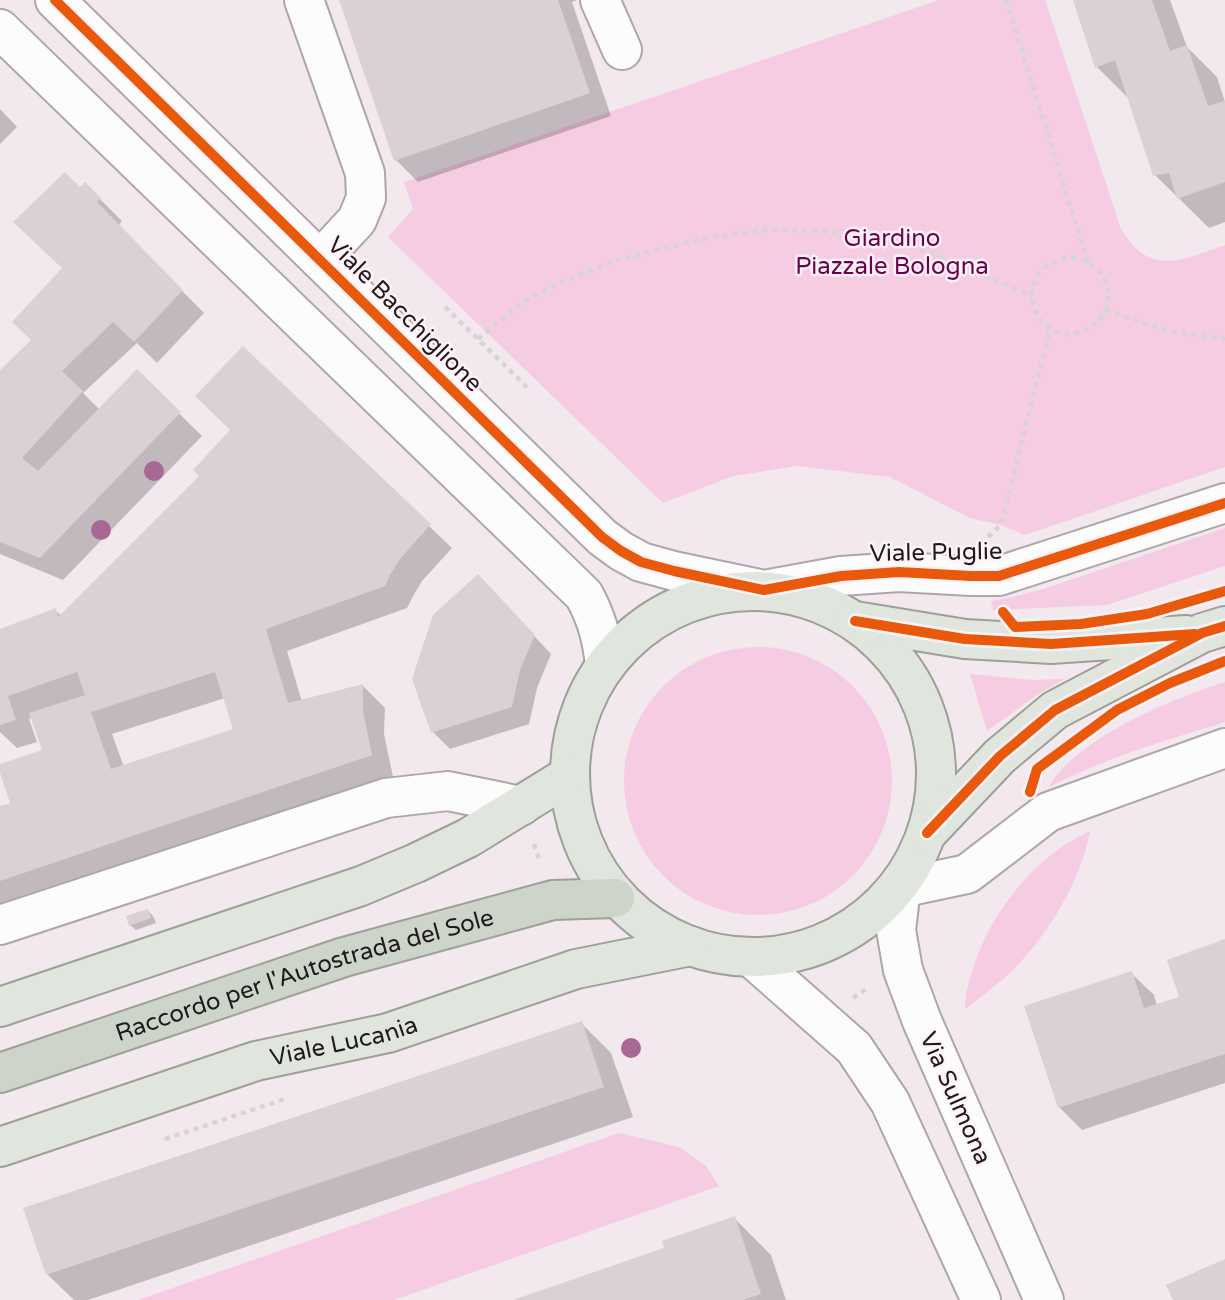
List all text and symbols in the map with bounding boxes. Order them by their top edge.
park label: Giardino Piazzale Bologna [795,224,989,281]
street label: Viale Bacchiglione [321,231,488,398]
street label: Viale Puglie [869,537,1003,568]
street label: Raccordo per l'Autostrada del Sole [112,903,497,1048]
street label: Viale Lucania [267,1010,422,1073]
street label: Via Sulmona [913,1027,998,1169]

